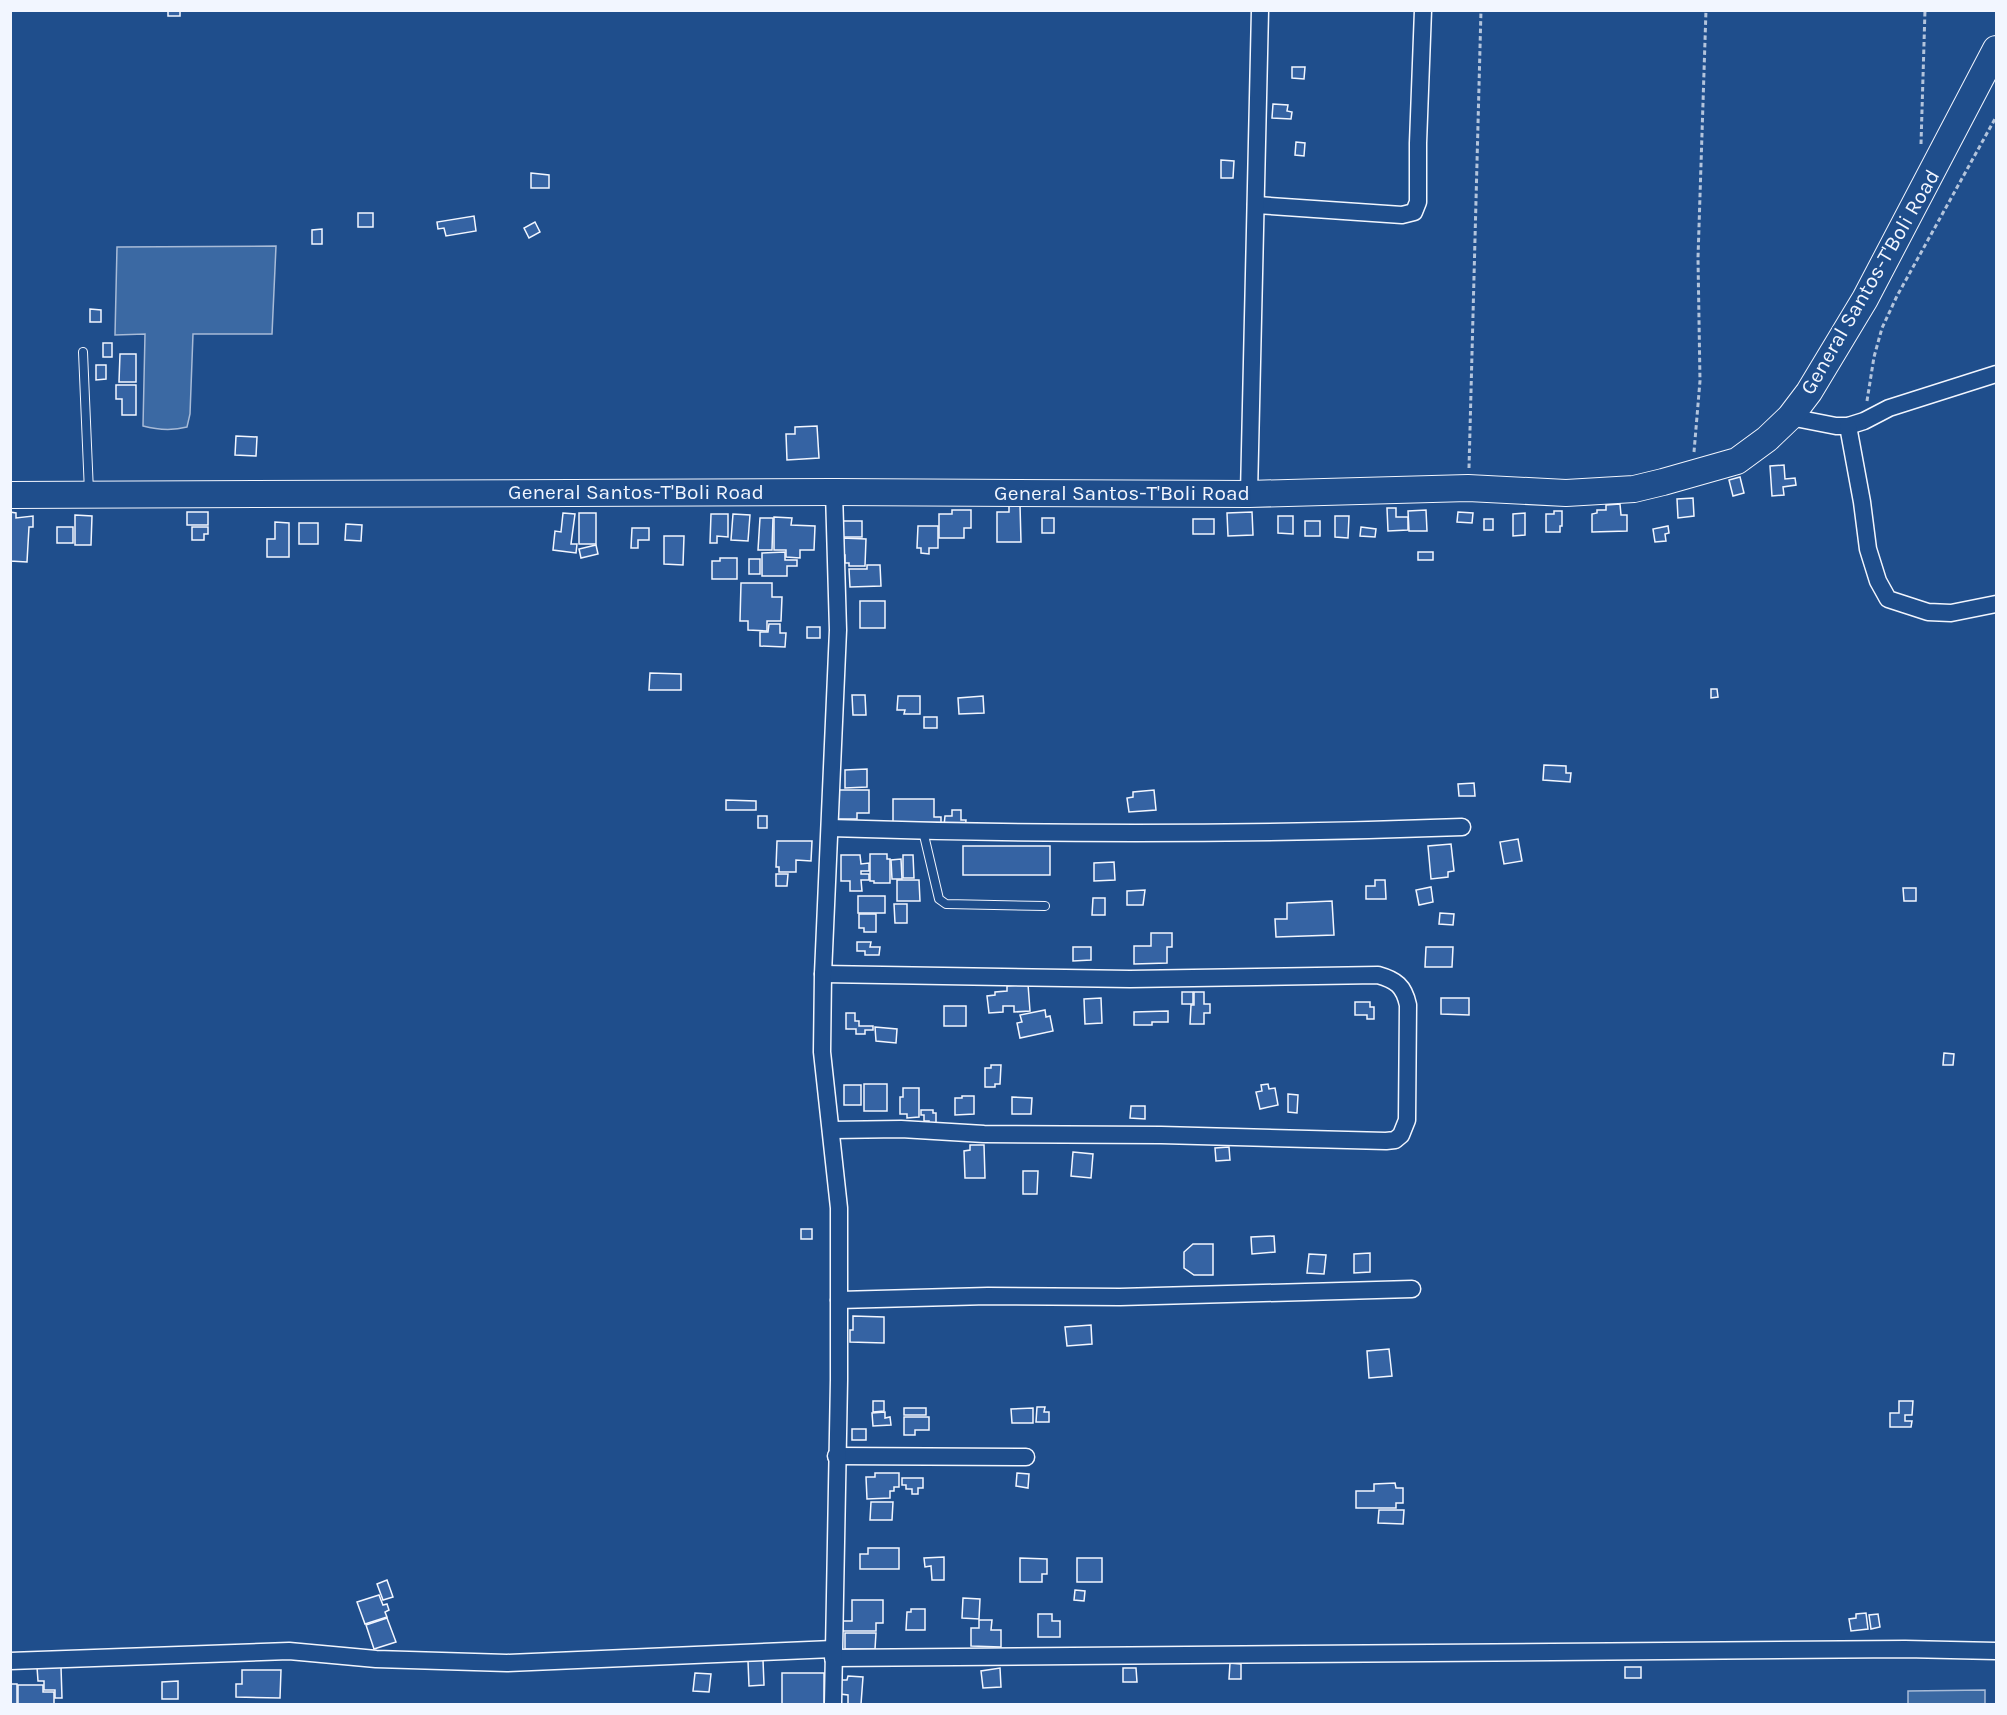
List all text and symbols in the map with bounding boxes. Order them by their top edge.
street label: General Santos-T'Boli Road [1796,165,1944,399]
street label: General Santos-T'Boli Road [508,480,764,504]
street label: General Santos-T'Boli Road [994,481,1250,505]

